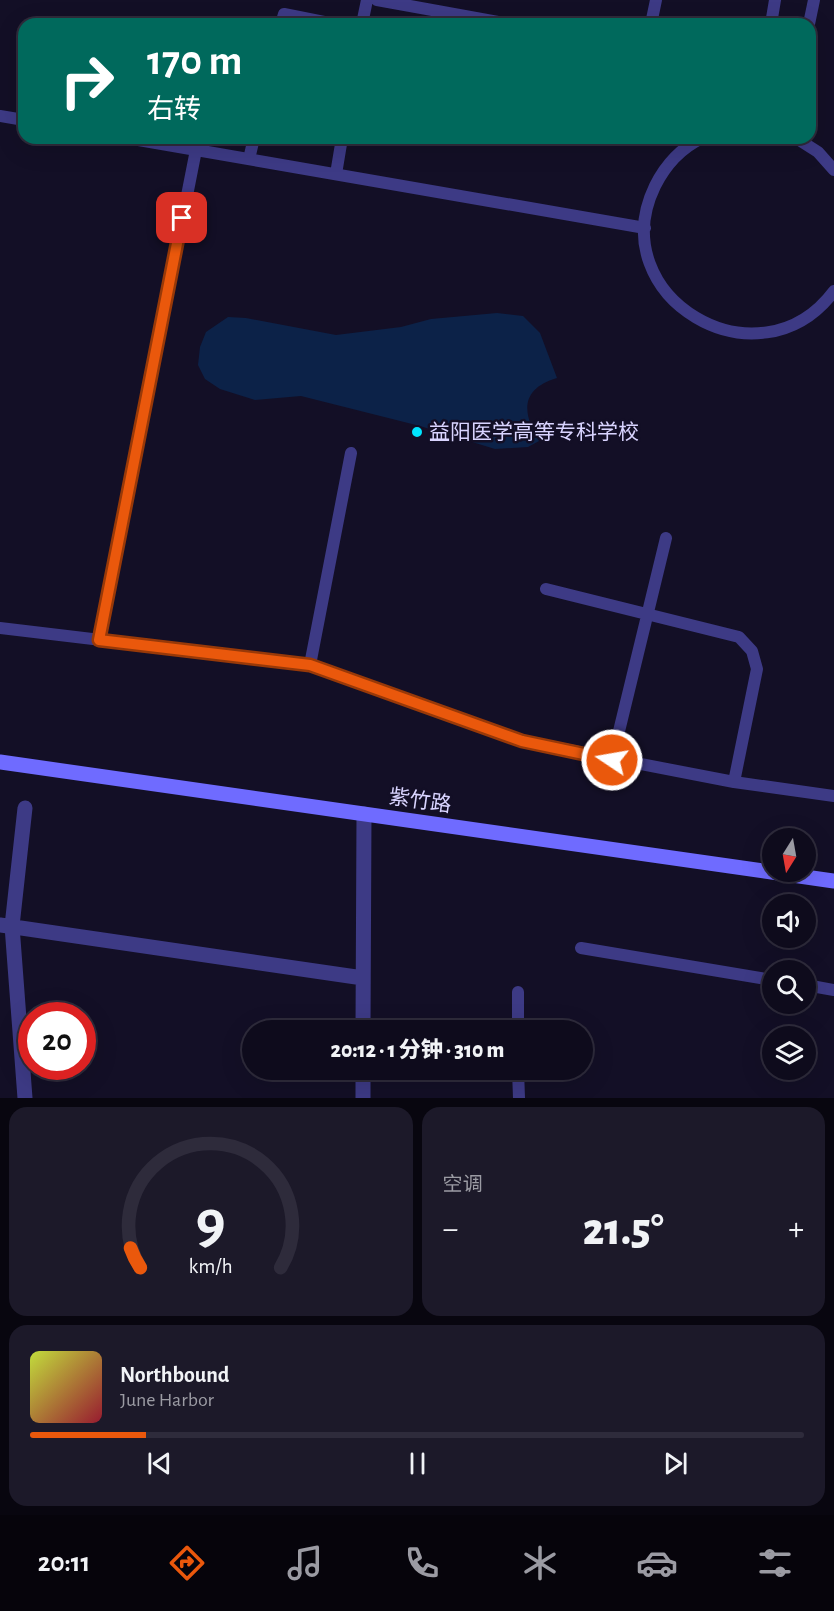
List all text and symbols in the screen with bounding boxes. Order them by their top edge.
text: 170 m [147,40,242,82]
icon: right [48,42,126,120]
text: 右转 [147,96,201,123]
pin [156,192,207,243]
icon: arrive [165,201,198,234]
place label: 益阳医学高等专科学校 [429,421,639,443]
marker: 益阳医学高等专科学校 [410,425,424,439]
position arrow [580,728,644,792]
street label: 紫竹路 [387,785,453,816]
north arrow [762,828,816,882]
map controls [762,828,816,1080]
button: sound [762,894,816,948]
button: search [762,960,816,1014]
speed limit sign: 20 [18,1002,96,1080]
button: layers [762,1026,816,1080]
text: 20:12 · 1 分钟 · 310 m [331,1039,504,1061]
text: 空调 [443,1175,483,1195]
text: 9 [196,1192,226,1254]
text: 21.5° [583,1208,664,1253]
text: − [443,1213,458,1246]
text: + [788,1213,804,1246]
text: km/h [189,1257,233,1278]
text: Northbound [120,1364,229,1386]
text: June Harbor [120,1390,214,1410]
icon: previous [143,1447,176,1480]
icon: pause [401,1447,434,1480]
icon: next [659,1447,692,1480]
icon: directions [166,1542,208,1584]
icon: music [284,1542,326,1584]
icon: phone [401,1542,443,1584]
icon: climate [519,1542,561,1584]
icon: car [636,1542,678,1584]
icon: filters [754,1542,796,1584]
text: 20:11 [38,1549,90,1576]

